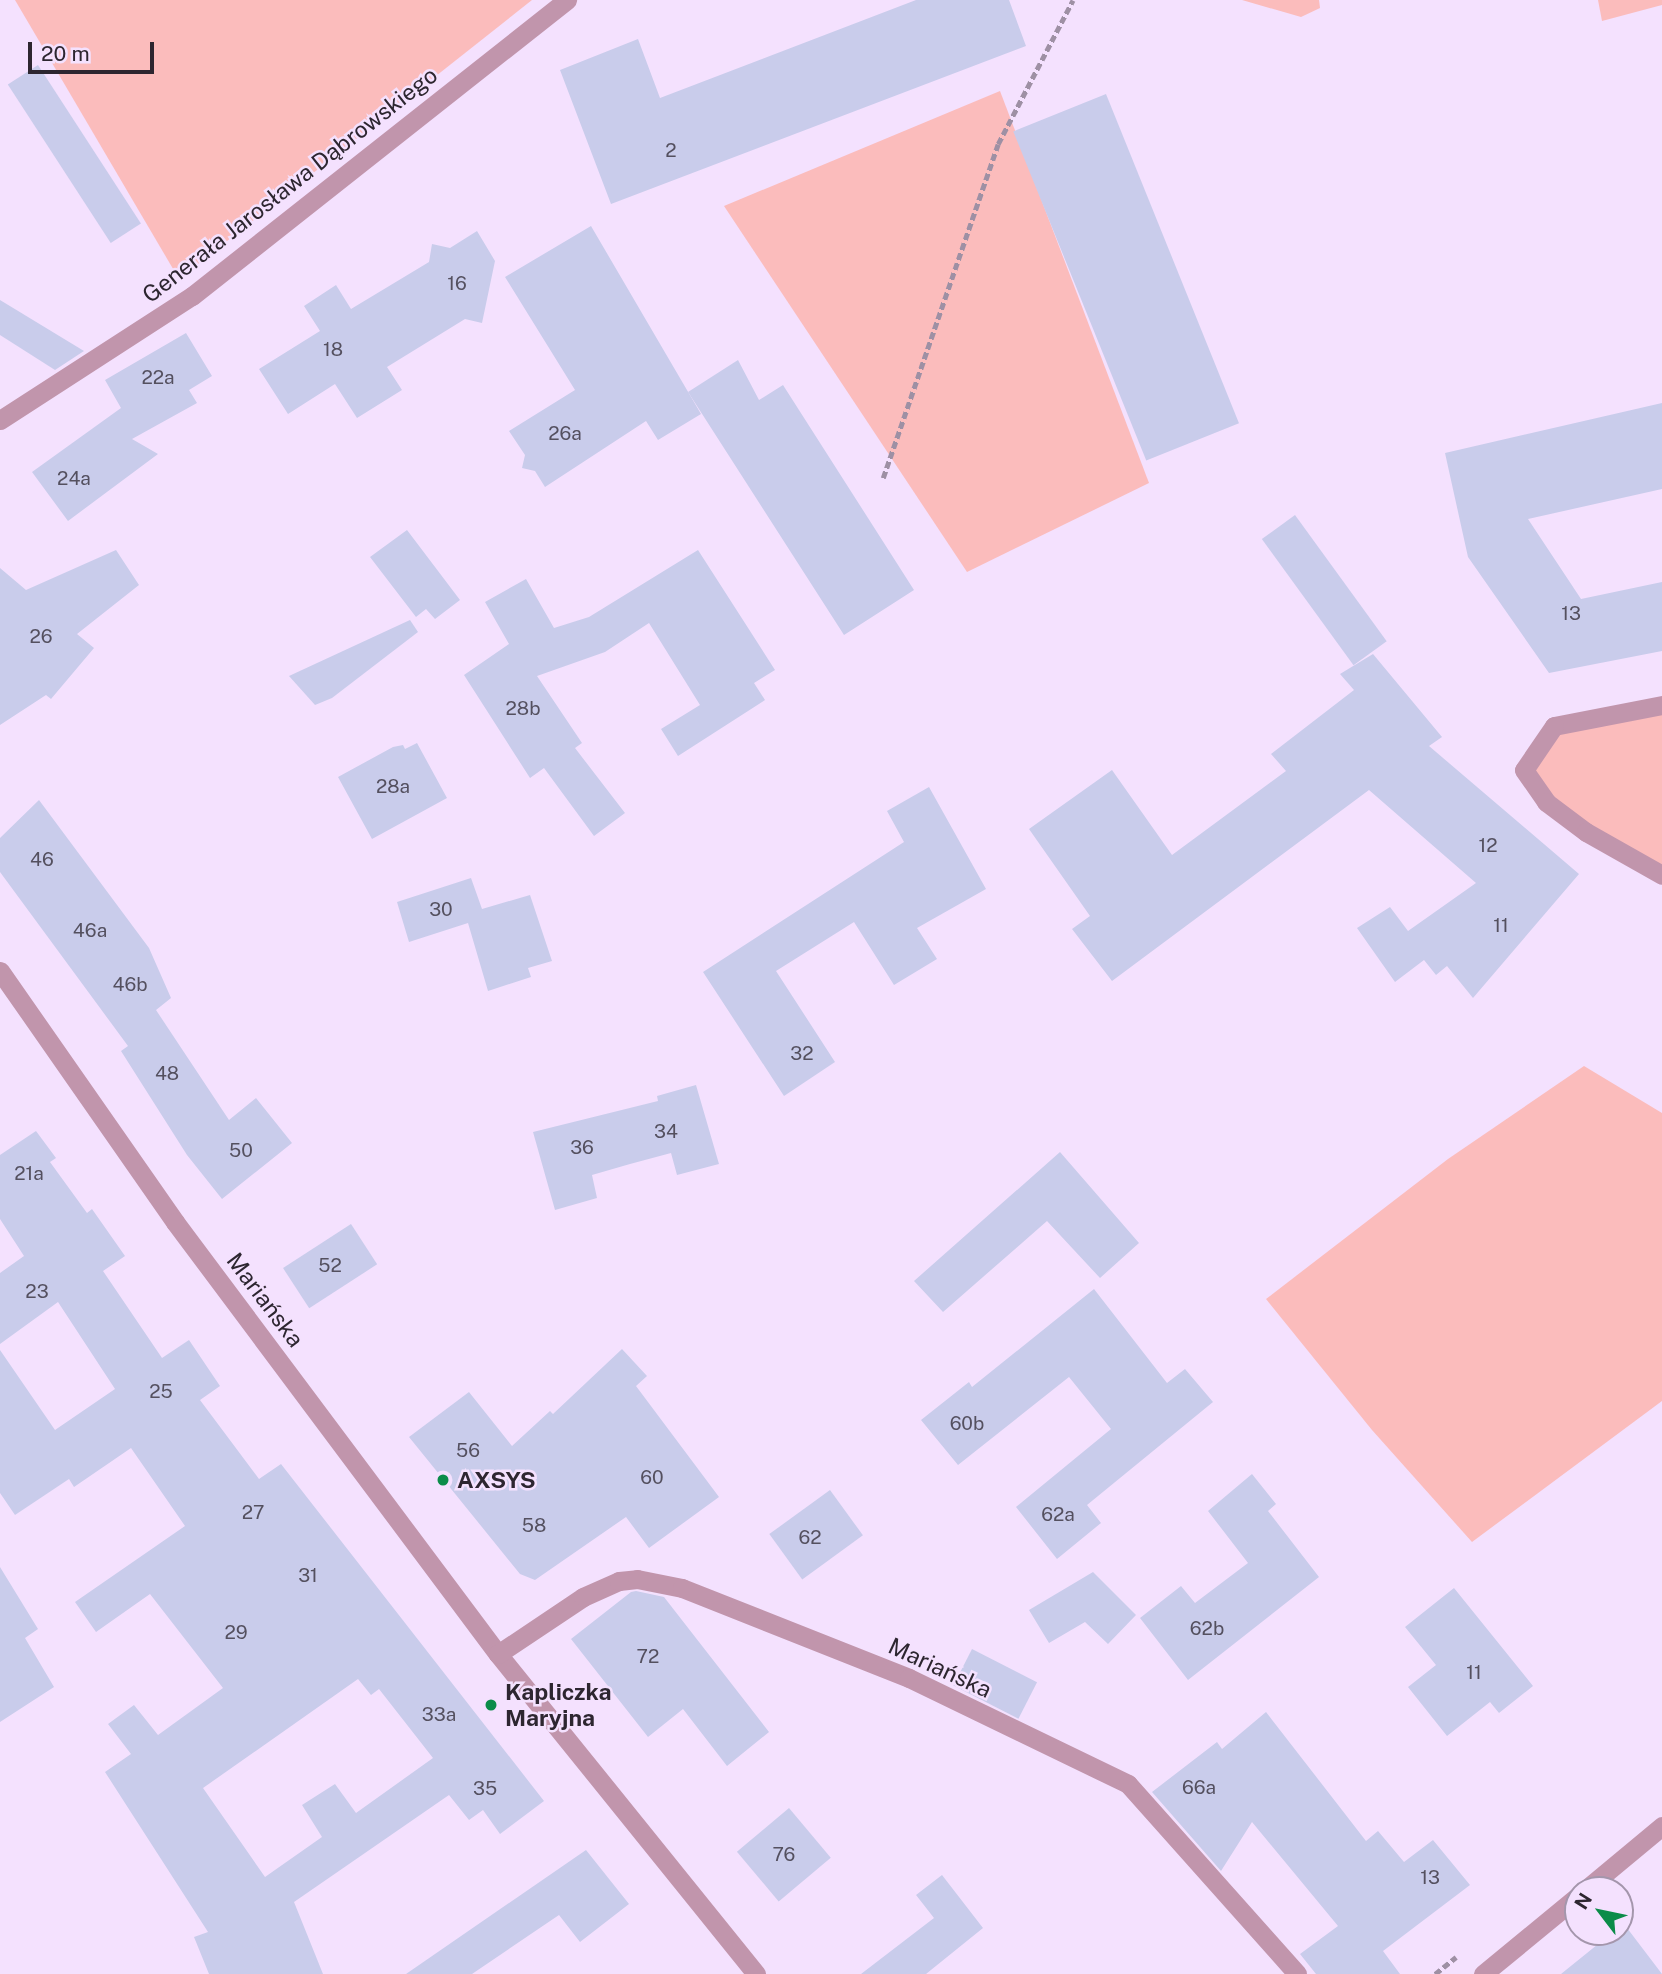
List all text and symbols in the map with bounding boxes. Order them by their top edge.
scale bar [32,28,158,72]
text: 20 m [41,41,90,66]
street label: Generała Jarosława Dąbrowskiego [137,61,443,309]
house number: 2 [665,140,677,162]
house number: 16 [447,273,467,295]
house number: 18 [323,339,343,361]
house number: 22a [141,367,175,389]
house number: 26a [548,423,582,445]
house number: 24a [57,468,91,490]
house number: 13 [1561,603,1581,625]
house number: 26 [29,626,53,648]
house number: 28b [506,698,540,720]
house number: 28a [376,776,410,798]
house number: 12 [1478,835,1498,857]
house number: 46 [30,849,54,871]
house number: 30 [429,899,453,921]
house number: 11 [1493,915,1509,937]
house number: 46a [73,920,107,942]
house number: 46b [112,974,148,996]
house number: 32 [790,1043,814,1065]
house number: 48 [155,1063,179,1085]
house number: 34 [654,1121,678,1143]
house number: 36 [570,1137,594,1159]
house number: 50 [229,1140,253,1162]
house number: 21a [14,1163,44,1185]
street label: Mariańska [221,1248,309,1352]
house number: 52 [318,1255,342,1277]
house number: 23 [25,1281,49,1303]
house number: 25 [149,1381,173,1403]
house number: 60b [950,1413,984,1435]
house number: 56 [456,1440,480,1462]
place label: AXSYS [457,1466,536,1494]
house number: 60 [640,1467,664,1489]
marker: AXSYS [435,1472,451,1488]
house number: 27 [242,1502,264,1524]
house number: 62a [1041,1504,1075,1526]
house number: 58 [522,1515,546,1537]
house number: 62 [798,1527,822,1549]
house number: 31 [298,1565,318,1587]
house number: 62b [1190,1618,1224,1640]
house number: 29 [224,1622,248,1644]
street label: Mariańska [884,1632,996,1704]
house number: 72 [637,1646,659,1668]
house number: 11 [1466,1662,1482,1684]
place label: Kapliczka Maryjna [505,1678,611,1732]
marker: Kapliczka Maryjna [483,1697,499,1713]
house number: 33a [422,1704,456,1726]
house number: 66a [1182,1777,1216,1799]
house number: 35 [473,1778,497,1800]
house number: 76 [773,1844,795,1866]
house number: 13 [1420,1867,1440,1889]
north arrow [1564,1876,1634,1946]
text: N [1570,1889,1596,1913]

